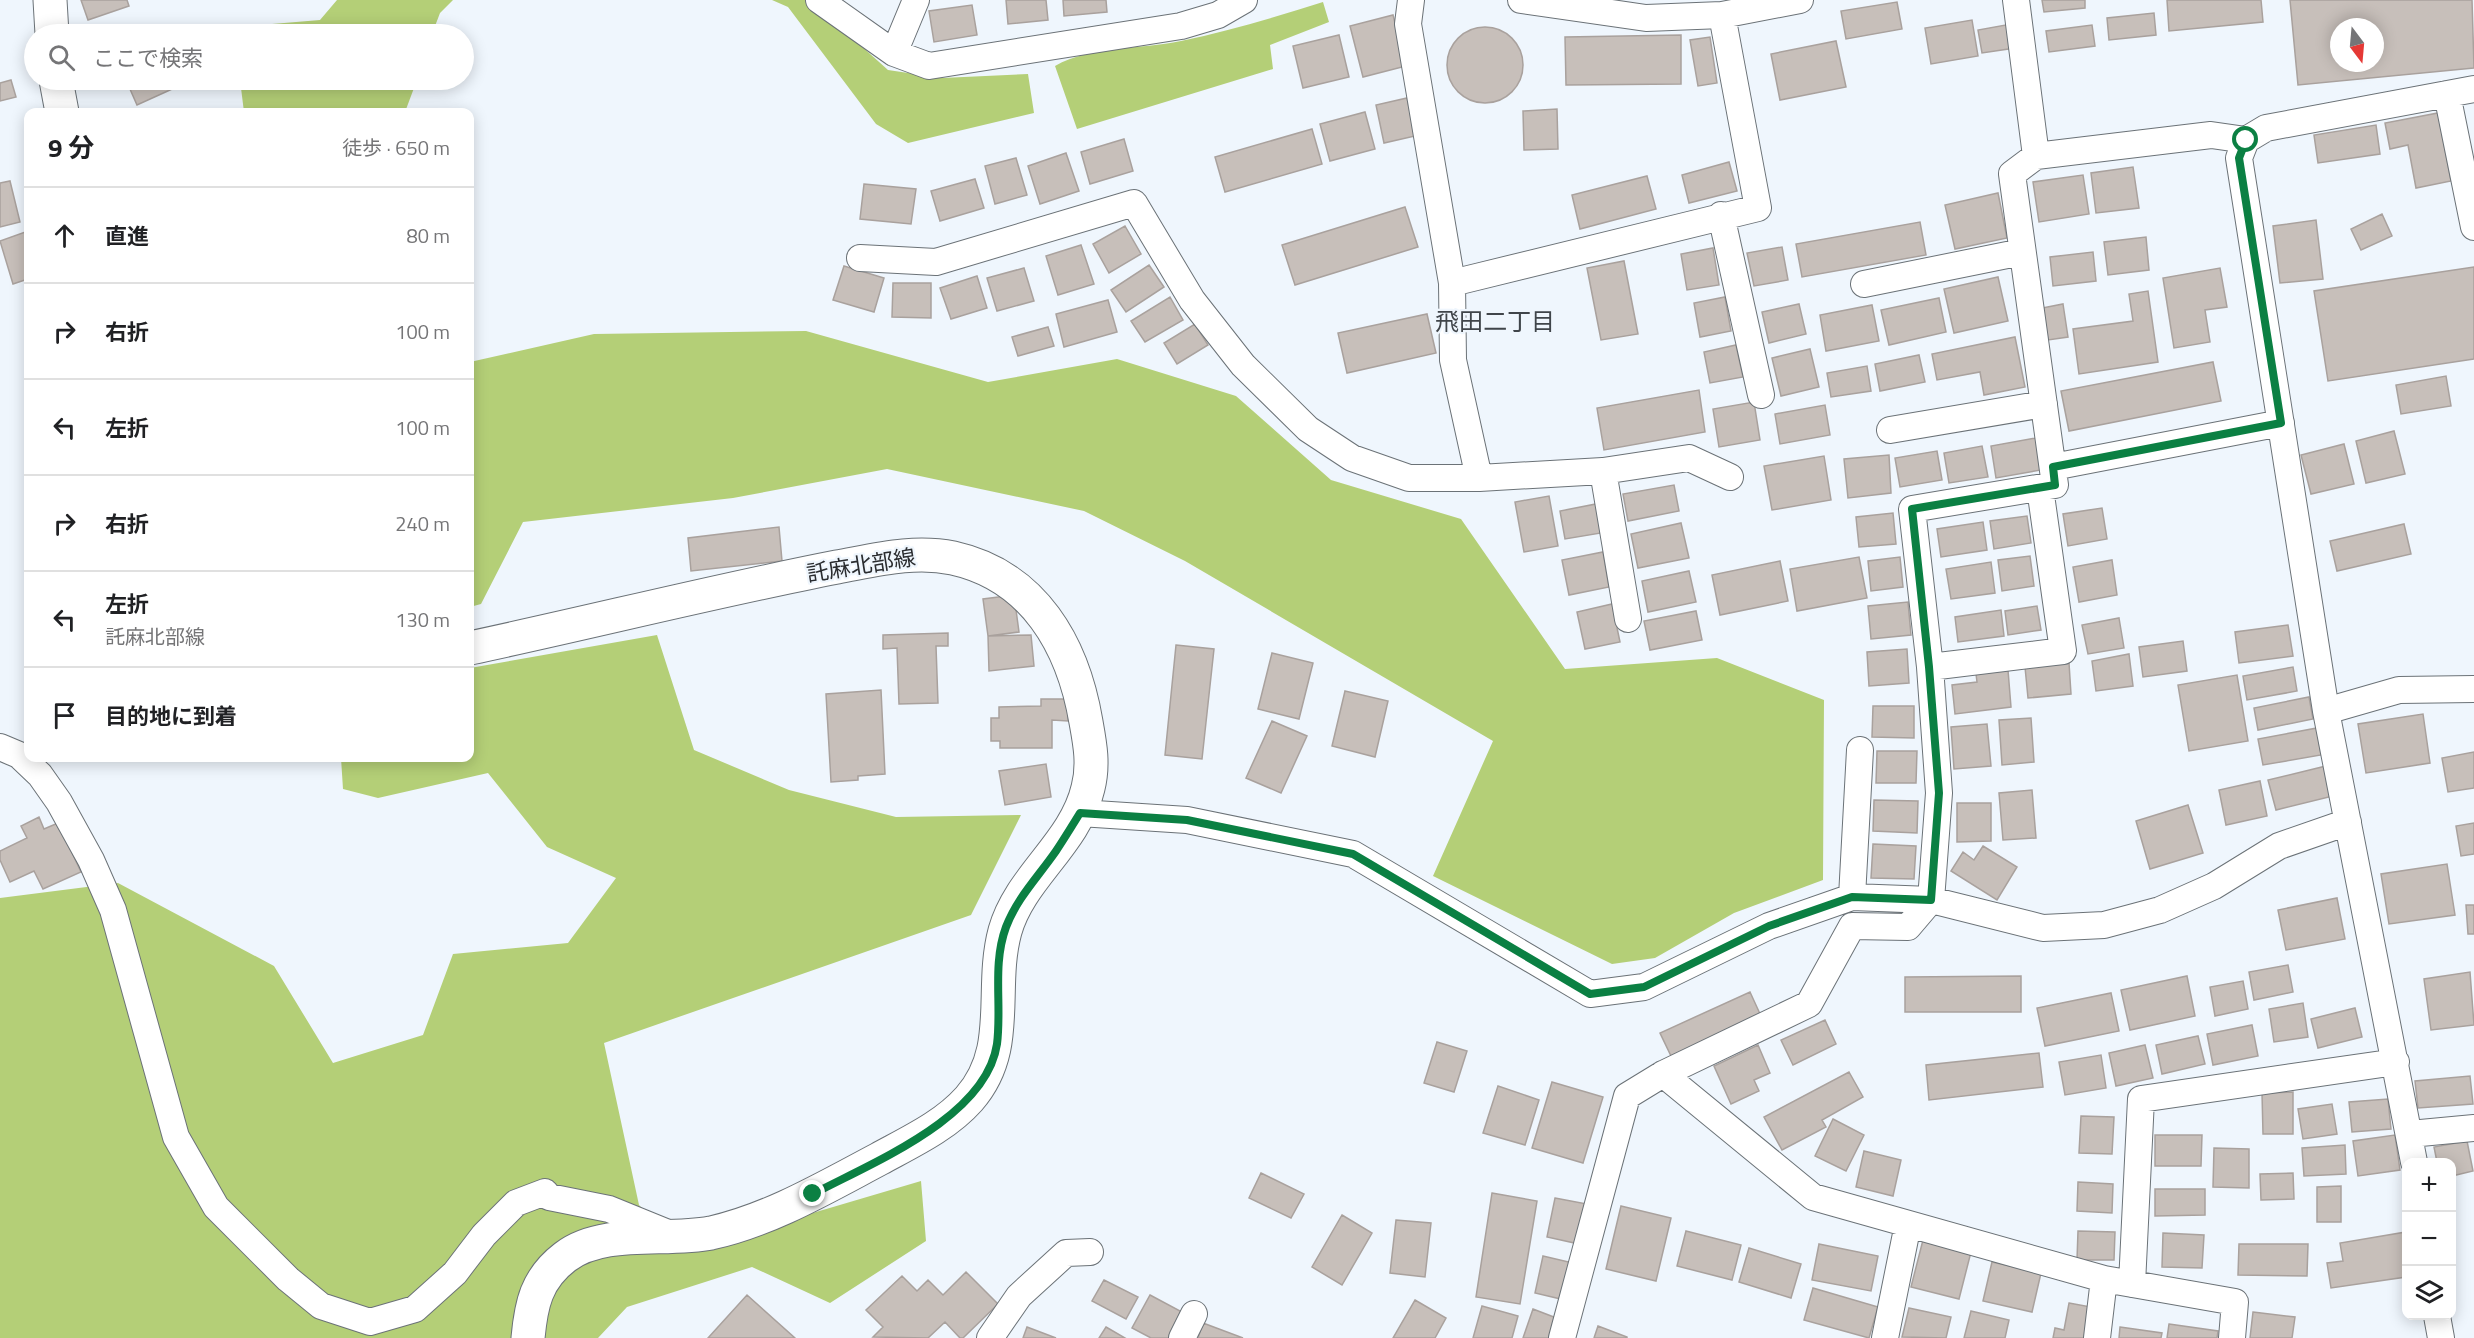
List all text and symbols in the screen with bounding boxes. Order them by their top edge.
north arrow [2330,18,2384,72]
search box [24,24,474,90]
icon: search [45,41,78,74]
text: ここで検索 [93,41,203,75]
route start [2232,126,2258,152]
text: 9 分 [48,128,94,167]
text: 徒歩 · 650 m [342,132,450,163]
icon: ahead [48,219,81,252]
text: 直進 [105,219,149,253]
text: 80 m [406,220,450,251]
district label: 飛田二丁目 [1435,303,1555,339]
icon: right [48,315,81,348]
text: 右折 [105,315,149,349]
text: 100 m [395,316,450,347]
icon: left [48,411,81,444]
text: 左折 [105,411,149,445]
text: 100 m [395,412,450,443]
icon: right [48,507,81,540]
text: 右折 [105,507,149,541]
text: 240 m [395,508,450,539]
street label: 託麻北部線 [804,540,918,590]
text: 左折 [105,587,149,621]
icon: left [48,603,81,636]
text: 130 m [395,604,450,635]
text: 託麻北部線 [105,621,205,652]
icon: arrive [48,699,81,732]
text: 目的地に到着 [105,699,237,733]
map controls [2402,1158,2456,1320]
button: + [2402,1158,2456,1212]
route end [799,1180,825,1206]
button: − [2402,1212,2456,1266]
button: layers [2402,1266,2456,1320]

